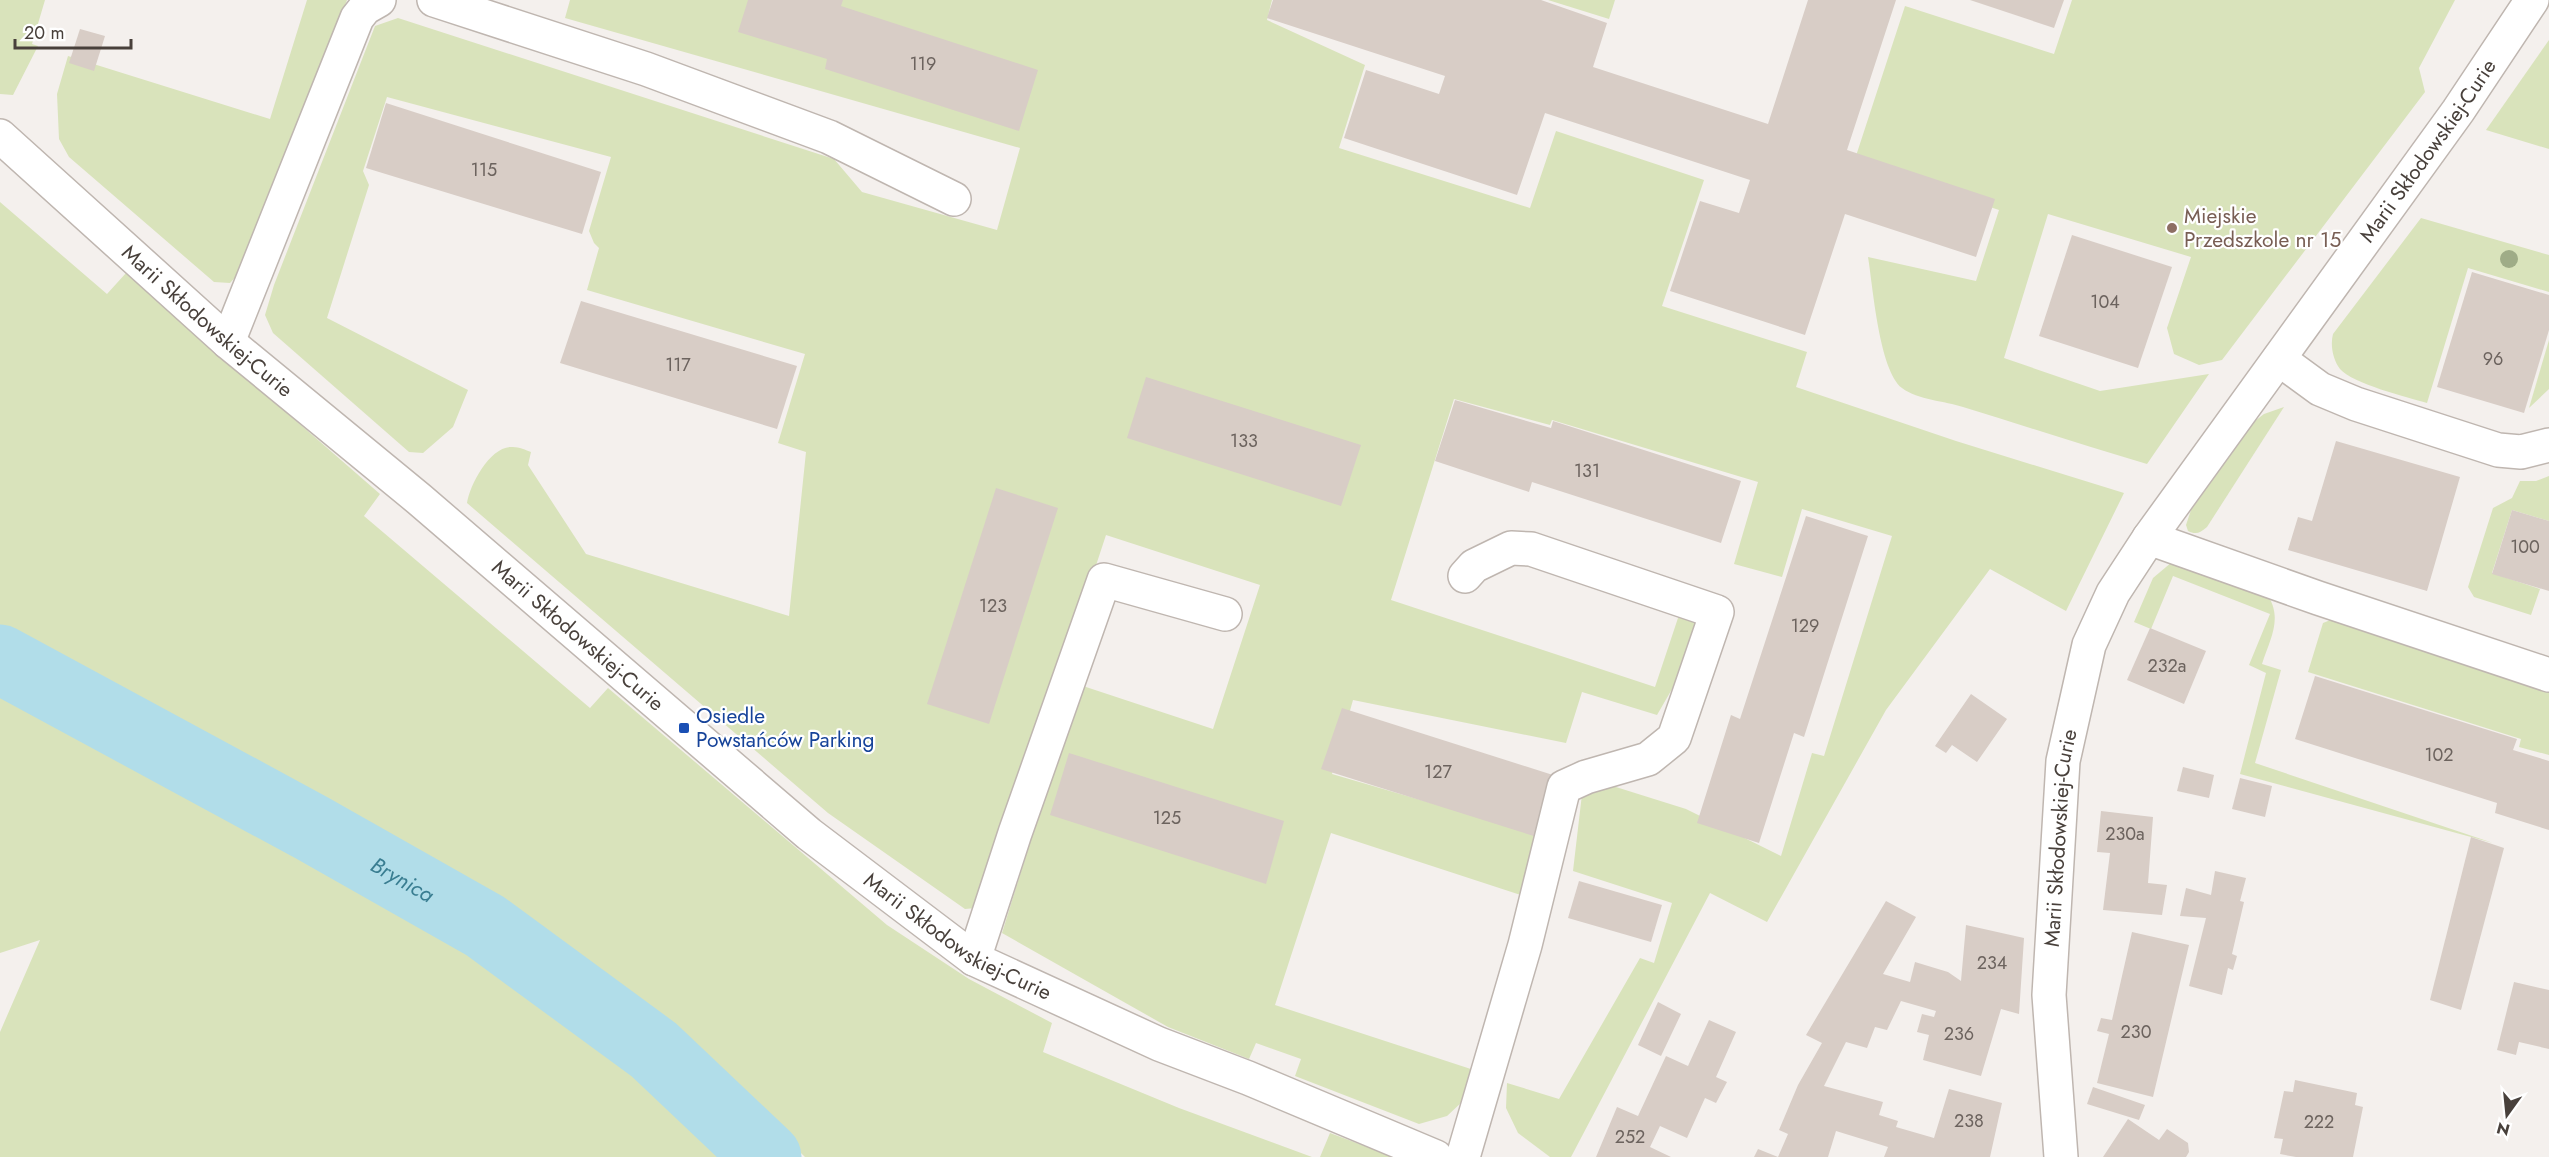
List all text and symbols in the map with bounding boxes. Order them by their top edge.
scale bar [15,12,130,50]
text: 20 m [24,20,64,46]
house number: 119 [910,51,936,77]
street label: Marii Skłodowskiej-Curie [2353,53,2504,249]
house number: 115 [471,157,497,183]
place label: Miejskie Przedszkole nr 15 [2184,201,2341,255]
marker: Miejskie Przedszkole nr 15 [2165,221,2179,235]
street label: Marii Skłodowskiej-Curie [115,238,300,405]
house number: 104 [2090,289,2120,315]
house number: 96 [2483,346,2503,372]
house number: 117 [665,352,691,378]
house number: 133 [1230,428,1258,454]
house number: 131 [1574,458,1600,484]
house number: 100 [2510,534,2540,560]
street label: Marii Skłodowskiej-Curie [485,553,671,718]
house number: 123 [979,593,1007,619]
house number: 129 [1791,613,1819,639]
house number: 232a [2148,653,2186,679]
place label: Osiedle Powstańców Parking [696,701,875,755]
marker: Osiedle Powstańców Parking [677,721,691,735]
street label: Marii Skłodowskiej-Curie [2037,726,2085,948]
house number: 102 [2424,742,2454,768]
house number: 127 [1424,759,1452,785]
house number: 125 [1153,805,1181,831]
house number: 230a [2105,821,2145,847]
water label: Brynica [365,849,440,910]
street label: Marii Skłodowskiej-Curie [857,866,1056,1008]
house number: 234 [1977,950,2007,976]
house number: 230 [2121,1019,2152,1045]
house number: 236 [1944,1021,1974,1047]
north arrow [2477,1085,2537,1145]
house number: 238 [1954,1108,1984,1134]
house number: 222 [2304,1109,2334,1135]
text: N [2494,1116,2512,1142]
house number: 252 [1615,1124,1645,1150]

